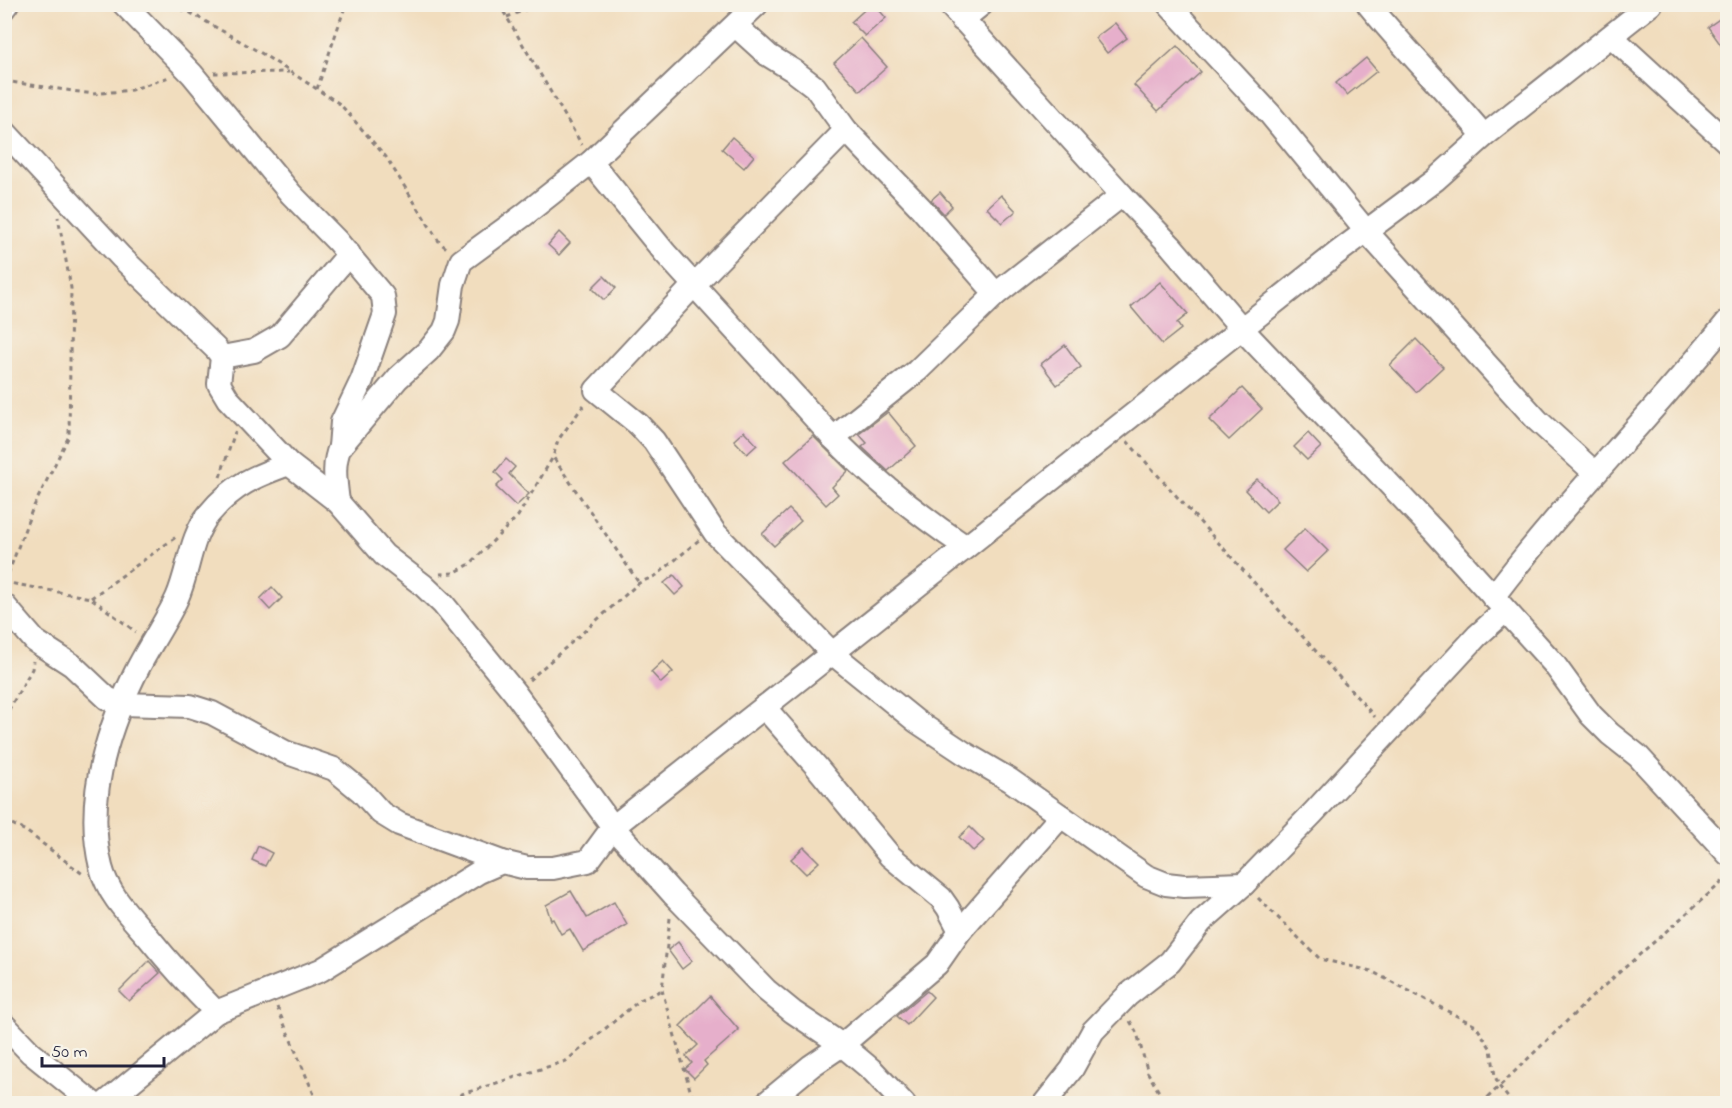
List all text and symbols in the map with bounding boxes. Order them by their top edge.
scale bar [42,1030,164,1068]
text: 50 m [51,1040,88,1066]

